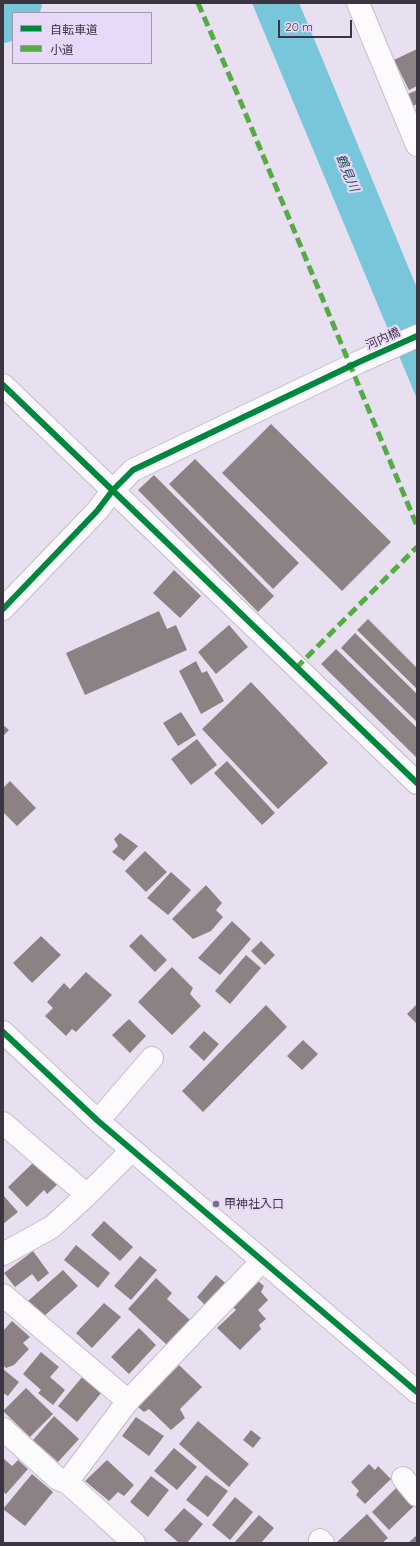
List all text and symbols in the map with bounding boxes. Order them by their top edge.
legend [12,12,152,64]
scale bar [280,12,354,38]
text: 20 m [285,19,313,34]
text: 自転車道 [50,22,98,37]
text: 小道 [50,42,74,57]
water label: 鶴見川 [332,152,362,194]
street label: 河内橋 [364,325,402,353]
place label: 甲神社入口 [224,1197,284,1211]
marker: 甲神社入口 [211,1199,221,1209]

